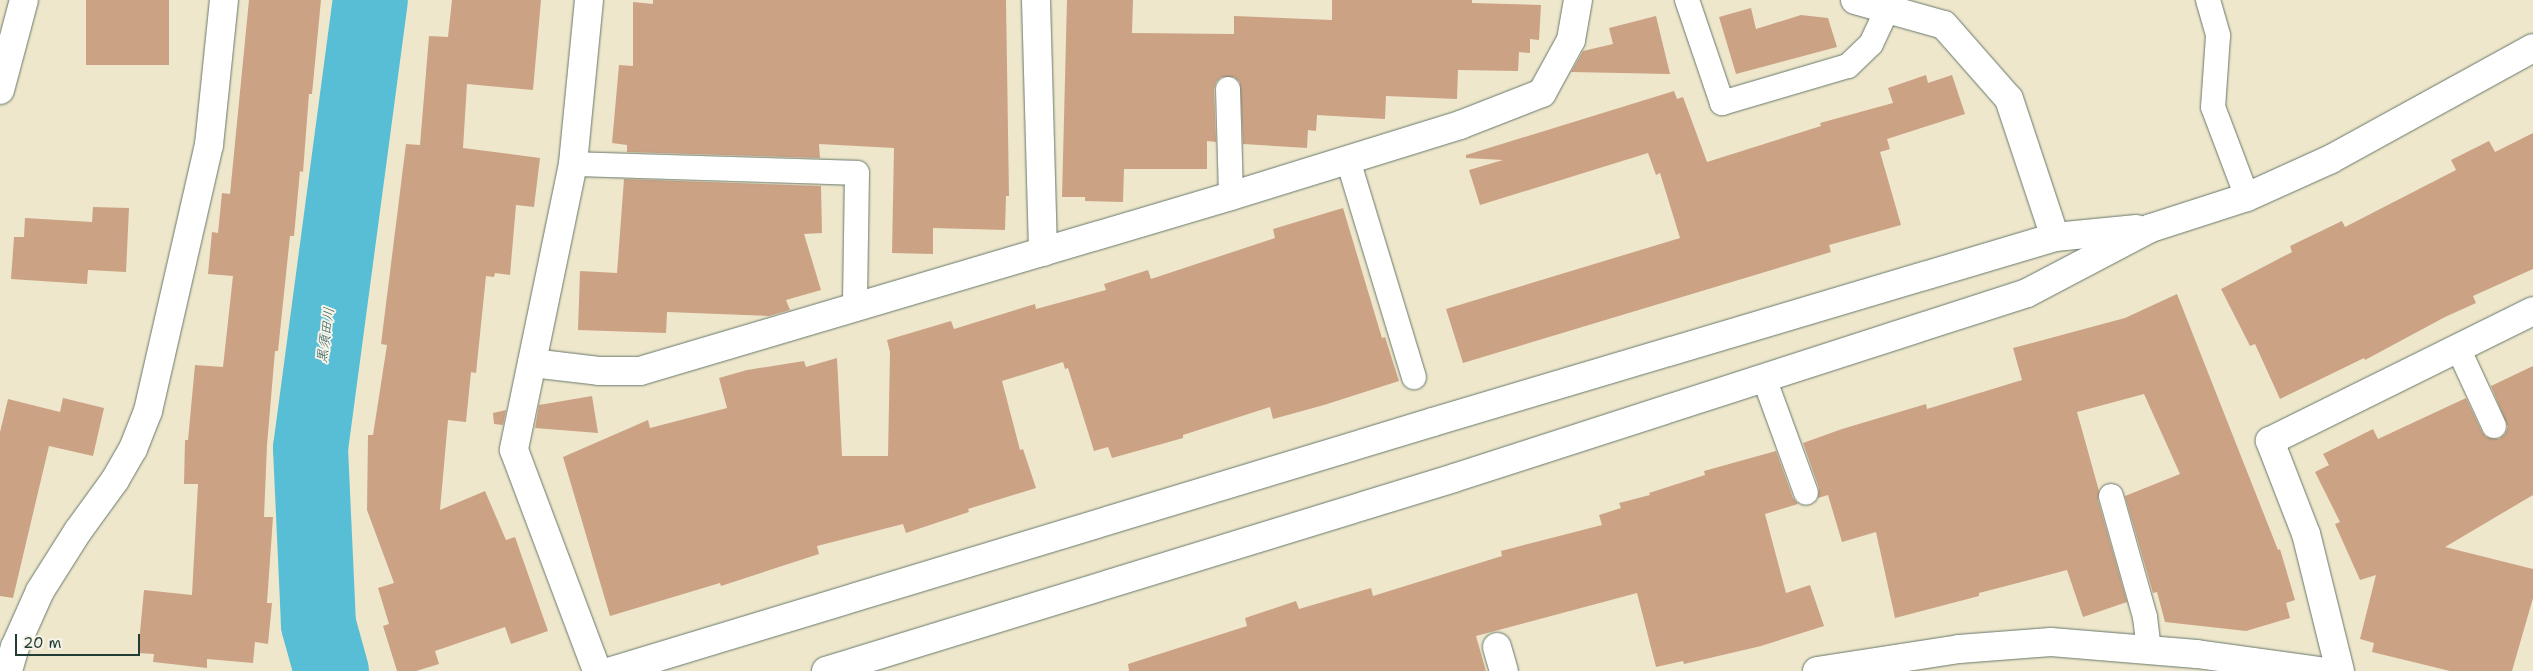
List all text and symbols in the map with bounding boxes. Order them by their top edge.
water label: 黒須田川 [313,306,337,364]
scale bar [18,624,142,656]
text: 20 m [23,633,62,653]

